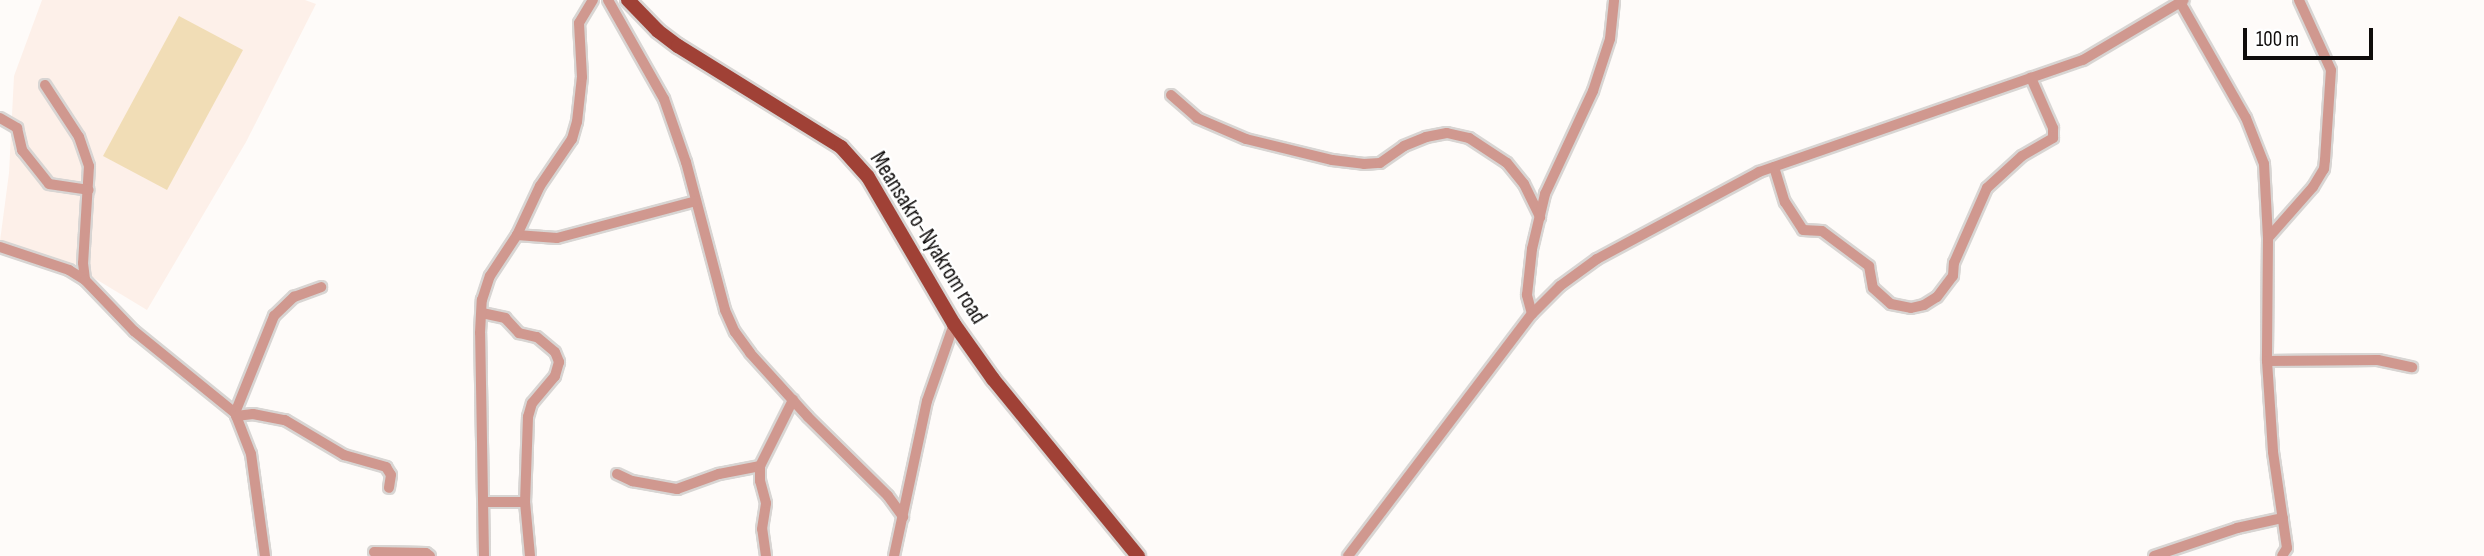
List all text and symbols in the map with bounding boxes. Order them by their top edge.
scale bar [2246,14,2376,58]
text: 100 m [2256,27,2299,52]
street label: Meansakro-Nyakrom road [864,147,992,329]

